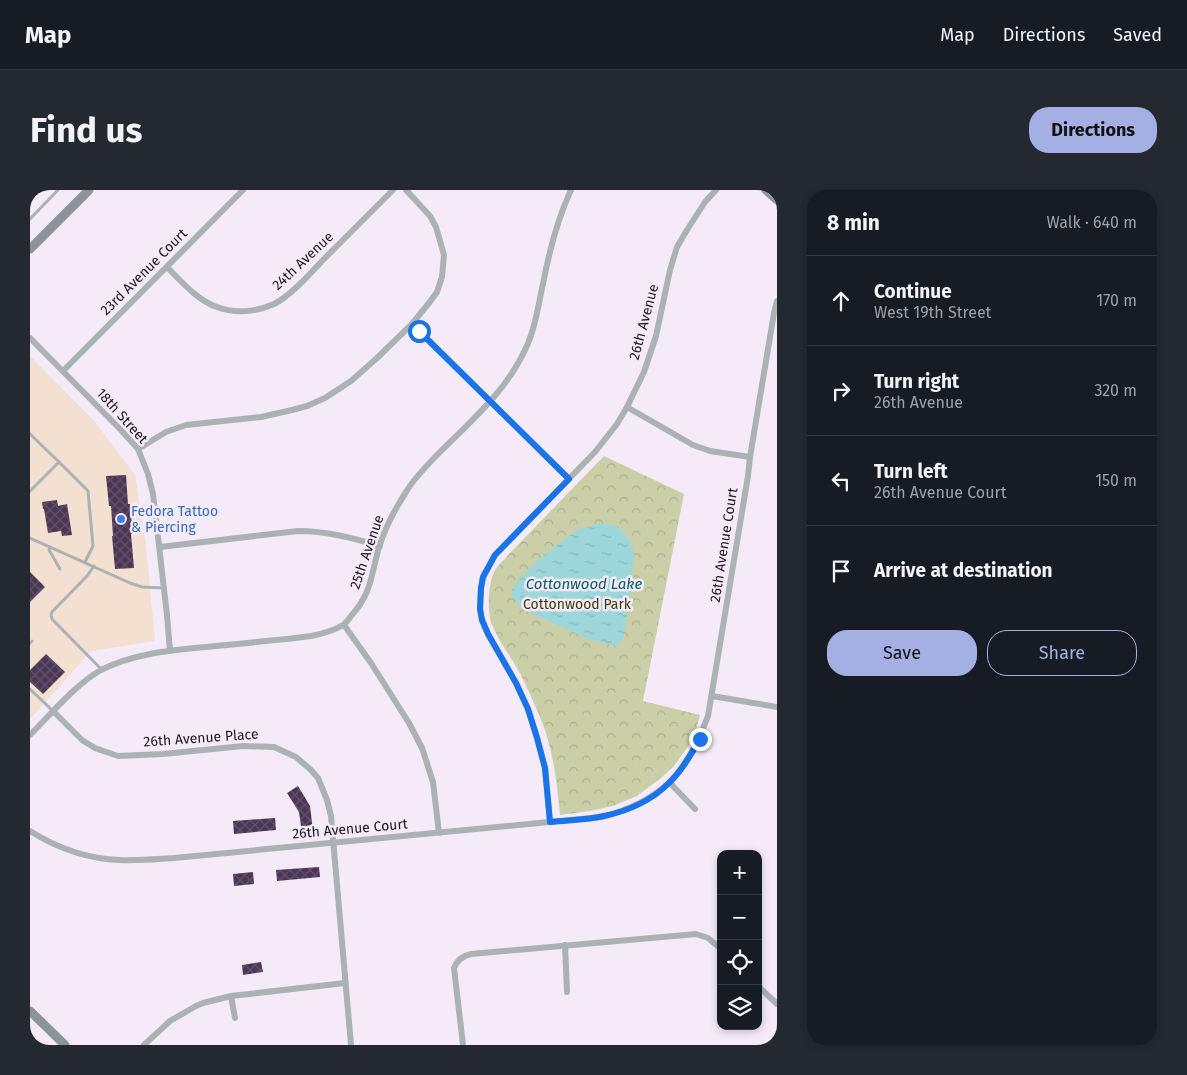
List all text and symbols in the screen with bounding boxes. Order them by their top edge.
text: Map [25,21,71,49]
text: Map [940,24,975,46]
text: Directions [1003,24,1085,46]
text: Saved [1113,24,1162,46]
button: Directions [1029,107,1157,153]
text: Find us [30,109,142,151]
text: 8 min [827,210,880,236]
text: Walk · 640 m [1047,213,1137,232]
street label: 23rd Avenue Court [97,225,191,319]
street label: 24th Avenue [269,228,337,294]
text: Continue [874,280,952,303]
street label: 26th Avenue [626,282,662,362]
icon: ahead [827,287,855,315]
text: 170 m [1096,291,1137,310]
text: West 19th Street [874,303,991,322]
route start [408,320,431,343]
text: Turn right [874,370,959,393]
icon: right [827,377,855,405]
text: 320 m [1094,381,1137,400]
street label: 18th Street [93,385,152,448]
text: 26th Avenue [874,393,963,412]
text: Turn left [874,460,948,483]
icon: left [827,467,855,495]
text: 150 m [1095,471,1137,490]
text: 26th Avenue Court [874,483,1006,502]
street label: 26th Avenue Court [707,486,742,604]
place label: Fedora Tattoo & Piercing [131,503,218,536]
marker: Fedora Tattoo & Piercing [115,513,127,525]
street label: 25th Avenue [346,513,388,591]
icon: arrive [827,557,855,585]
text: Arrive at destination [874,559,1053,582]
water label: Cottonwood Lake [526,575,643,593]
park label: Cottonwood Park [523,596,632,613]
button: Save [827,630,977,676]
button: Share [987,630,1137,676]
street label: 26th Avenue Place [143,726,259,750]
route end [689,728,712,751]
street label: 26th Avenue Court [292,815,409,843]
map controls [717,850,762,1030]
button: + [717,850,762,895]
button: − [717,895,762,940]
button: locate [717,940,762,985]
button: layers [717,985,762,1030]

